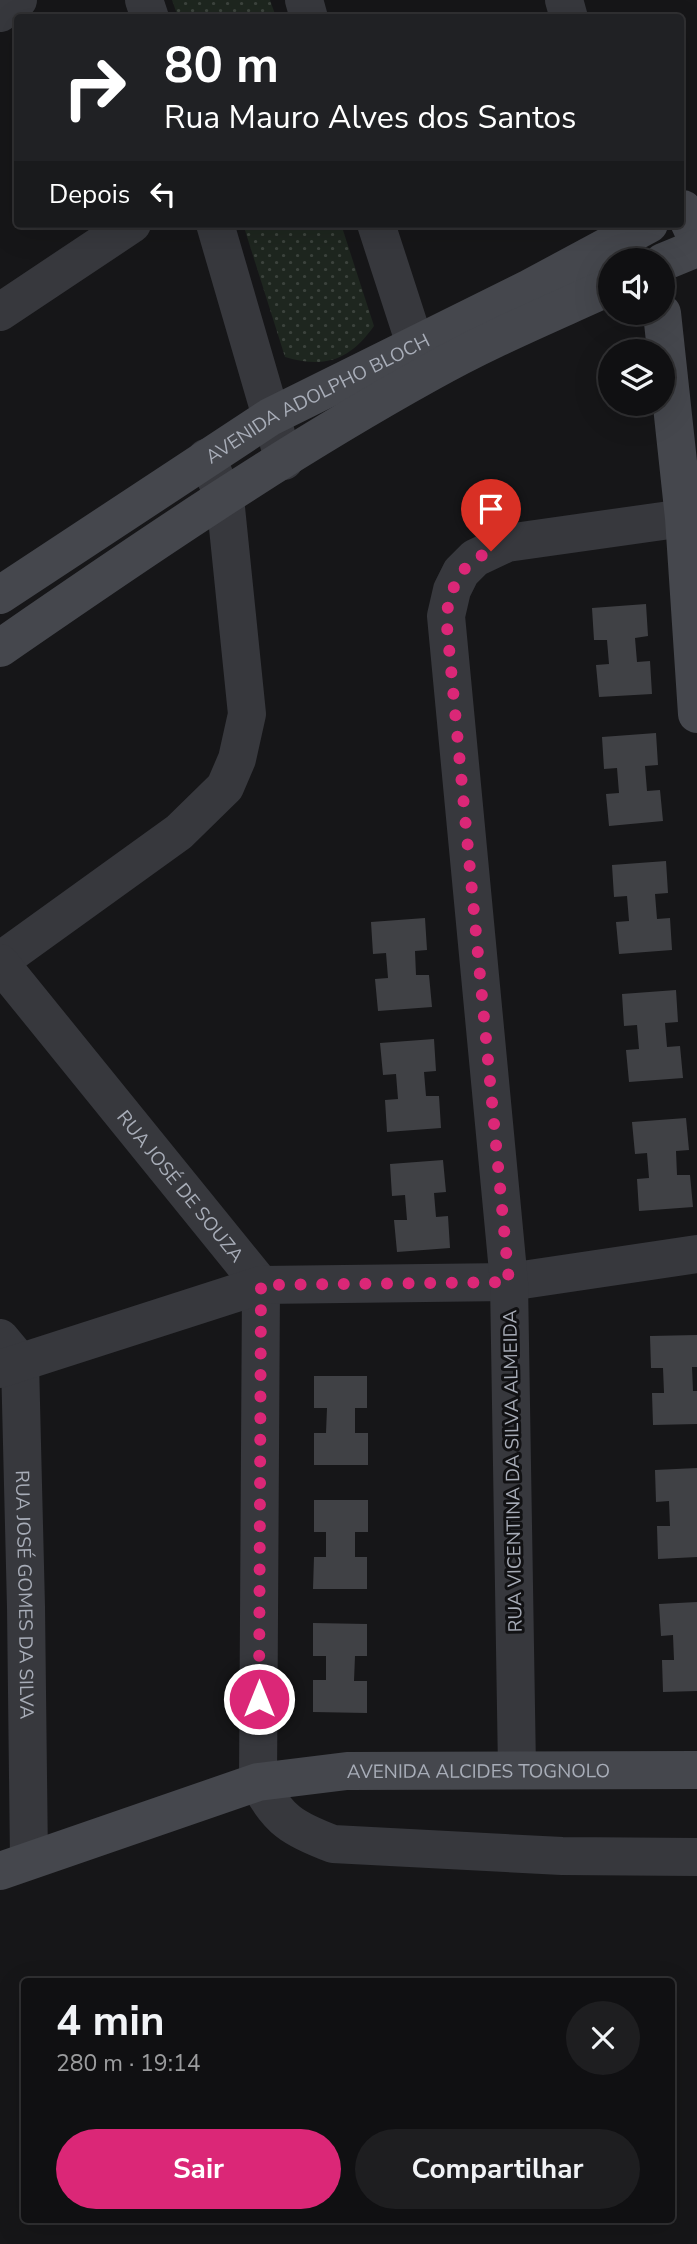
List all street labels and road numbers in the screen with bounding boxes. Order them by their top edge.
street label: AVENIDA ADOLPHO BLOCH [201,328,434,470]
street label: RUA JOSÉ DE SOUZA [110,1105,250,1268]
street label: RUA VICENTINA DA SILVA ALMEIDA [497,1309,529,1633]
street label: RUA JOSÉ GOMES DA SILVA [9,1470,39,1720]
street label: AVENIDA ALCIDES TOGNOLO [347,1758,610,1785]

